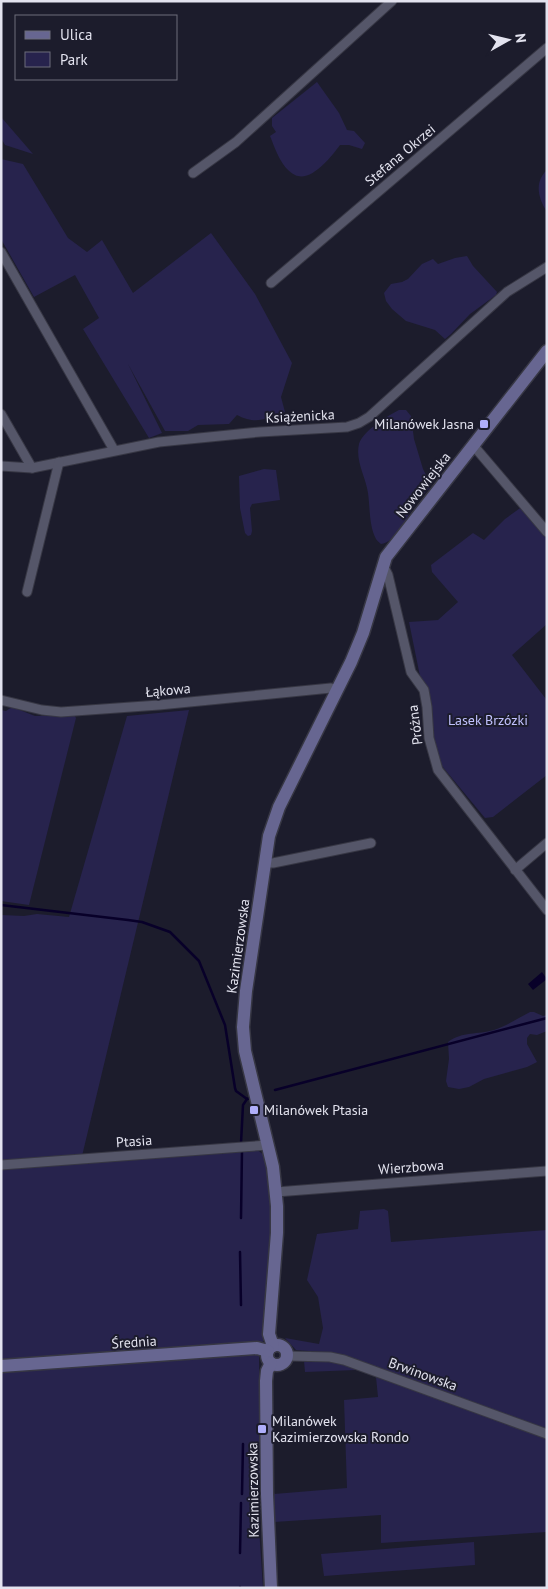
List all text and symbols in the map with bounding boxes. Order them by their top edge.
legend [15,15,178,80]
north arrow [483,15,533,65]
text: Ulica [60,25,92,44]
text: N [511,32,530,44]
text: Park [60,50,88,69]
street label: Stefana Okrzei [361,120,439,190]
street label: Książenicka [265,405,335,427]
place label: Milanówek Jasna [374,415,474,433]
marker: Milanówek Jasna [478,418,490,430]
street label: Nowowiejska [392,448,454,522]
street label: Łąkowa [145,679,191,701]
street label: Próżna [404,704,426,746]
park label: Lasek Brzózki [448,711,528,729]
street label: Kazimierzowska [222,898,254,994]
place label: Milanówek Ptasia [264,1101,368,1119]
marker: Milanówek Ptasia [248,1104,260,1116]
street label: Ptasia [115,1131,153,1151]
street label: Wierzbowa [378,1156,444,1178]
street label: Średnia [111,1331,157,1353]
street label: Brwinowska [386,1353,460,1395]
place label: Milanówek Kazimierzowska Rondo [272,1412,409,1446]
marker: Milanówek Kazimierzowska Rondo [256,1423,268,1435]
street label: Kazimierzowska [243,1442,263,1538]

